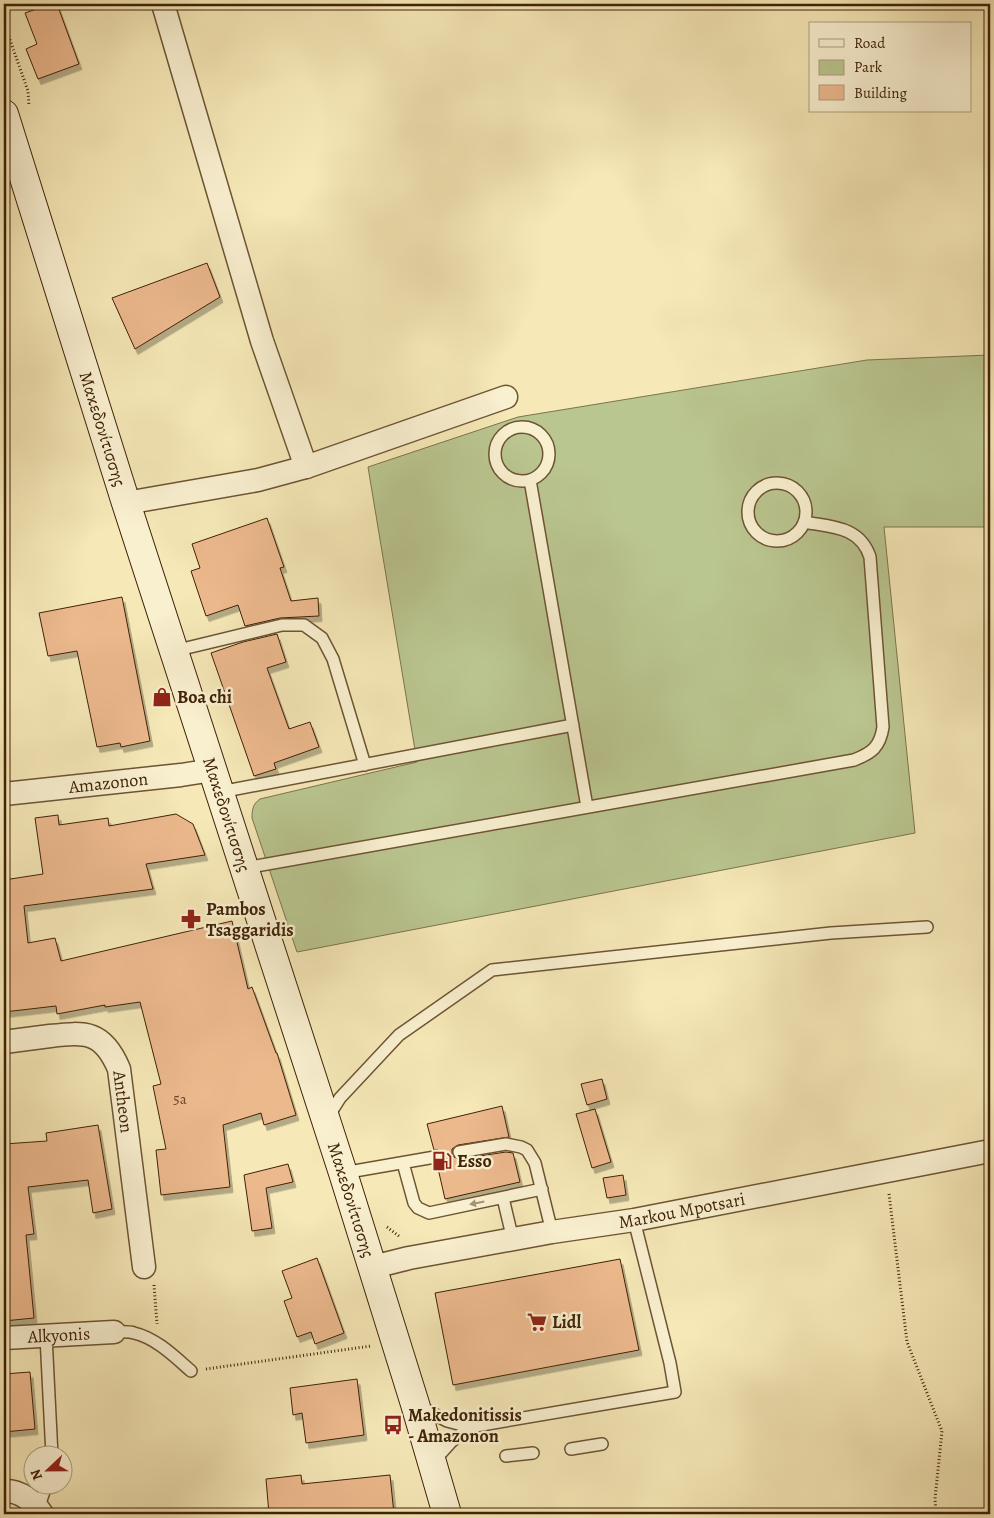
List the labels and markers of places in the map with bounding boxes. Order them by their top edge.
place label: Boa chi [177,685,232,709]
shop icon: Boa chi [151,686,173,708]
place label: Pambos Tsaggaridis [206,897,294,942]
pharmacy icon: Pambos Tsaggaridis [180,908,202,930]
place label: Esso [457,1149,492,1173]
fuel station icon: Esso [431,1150,453,1172]
place label: Lidl [552,1310,581,1334]
supermarket icon: Lidl [526,1311,548,1333]
place label: Makedonitissis - Amazonon [408,1403,522,1448]
bus stop icon: Makedonitissis - Amazonon [382,1414,404,1436]

